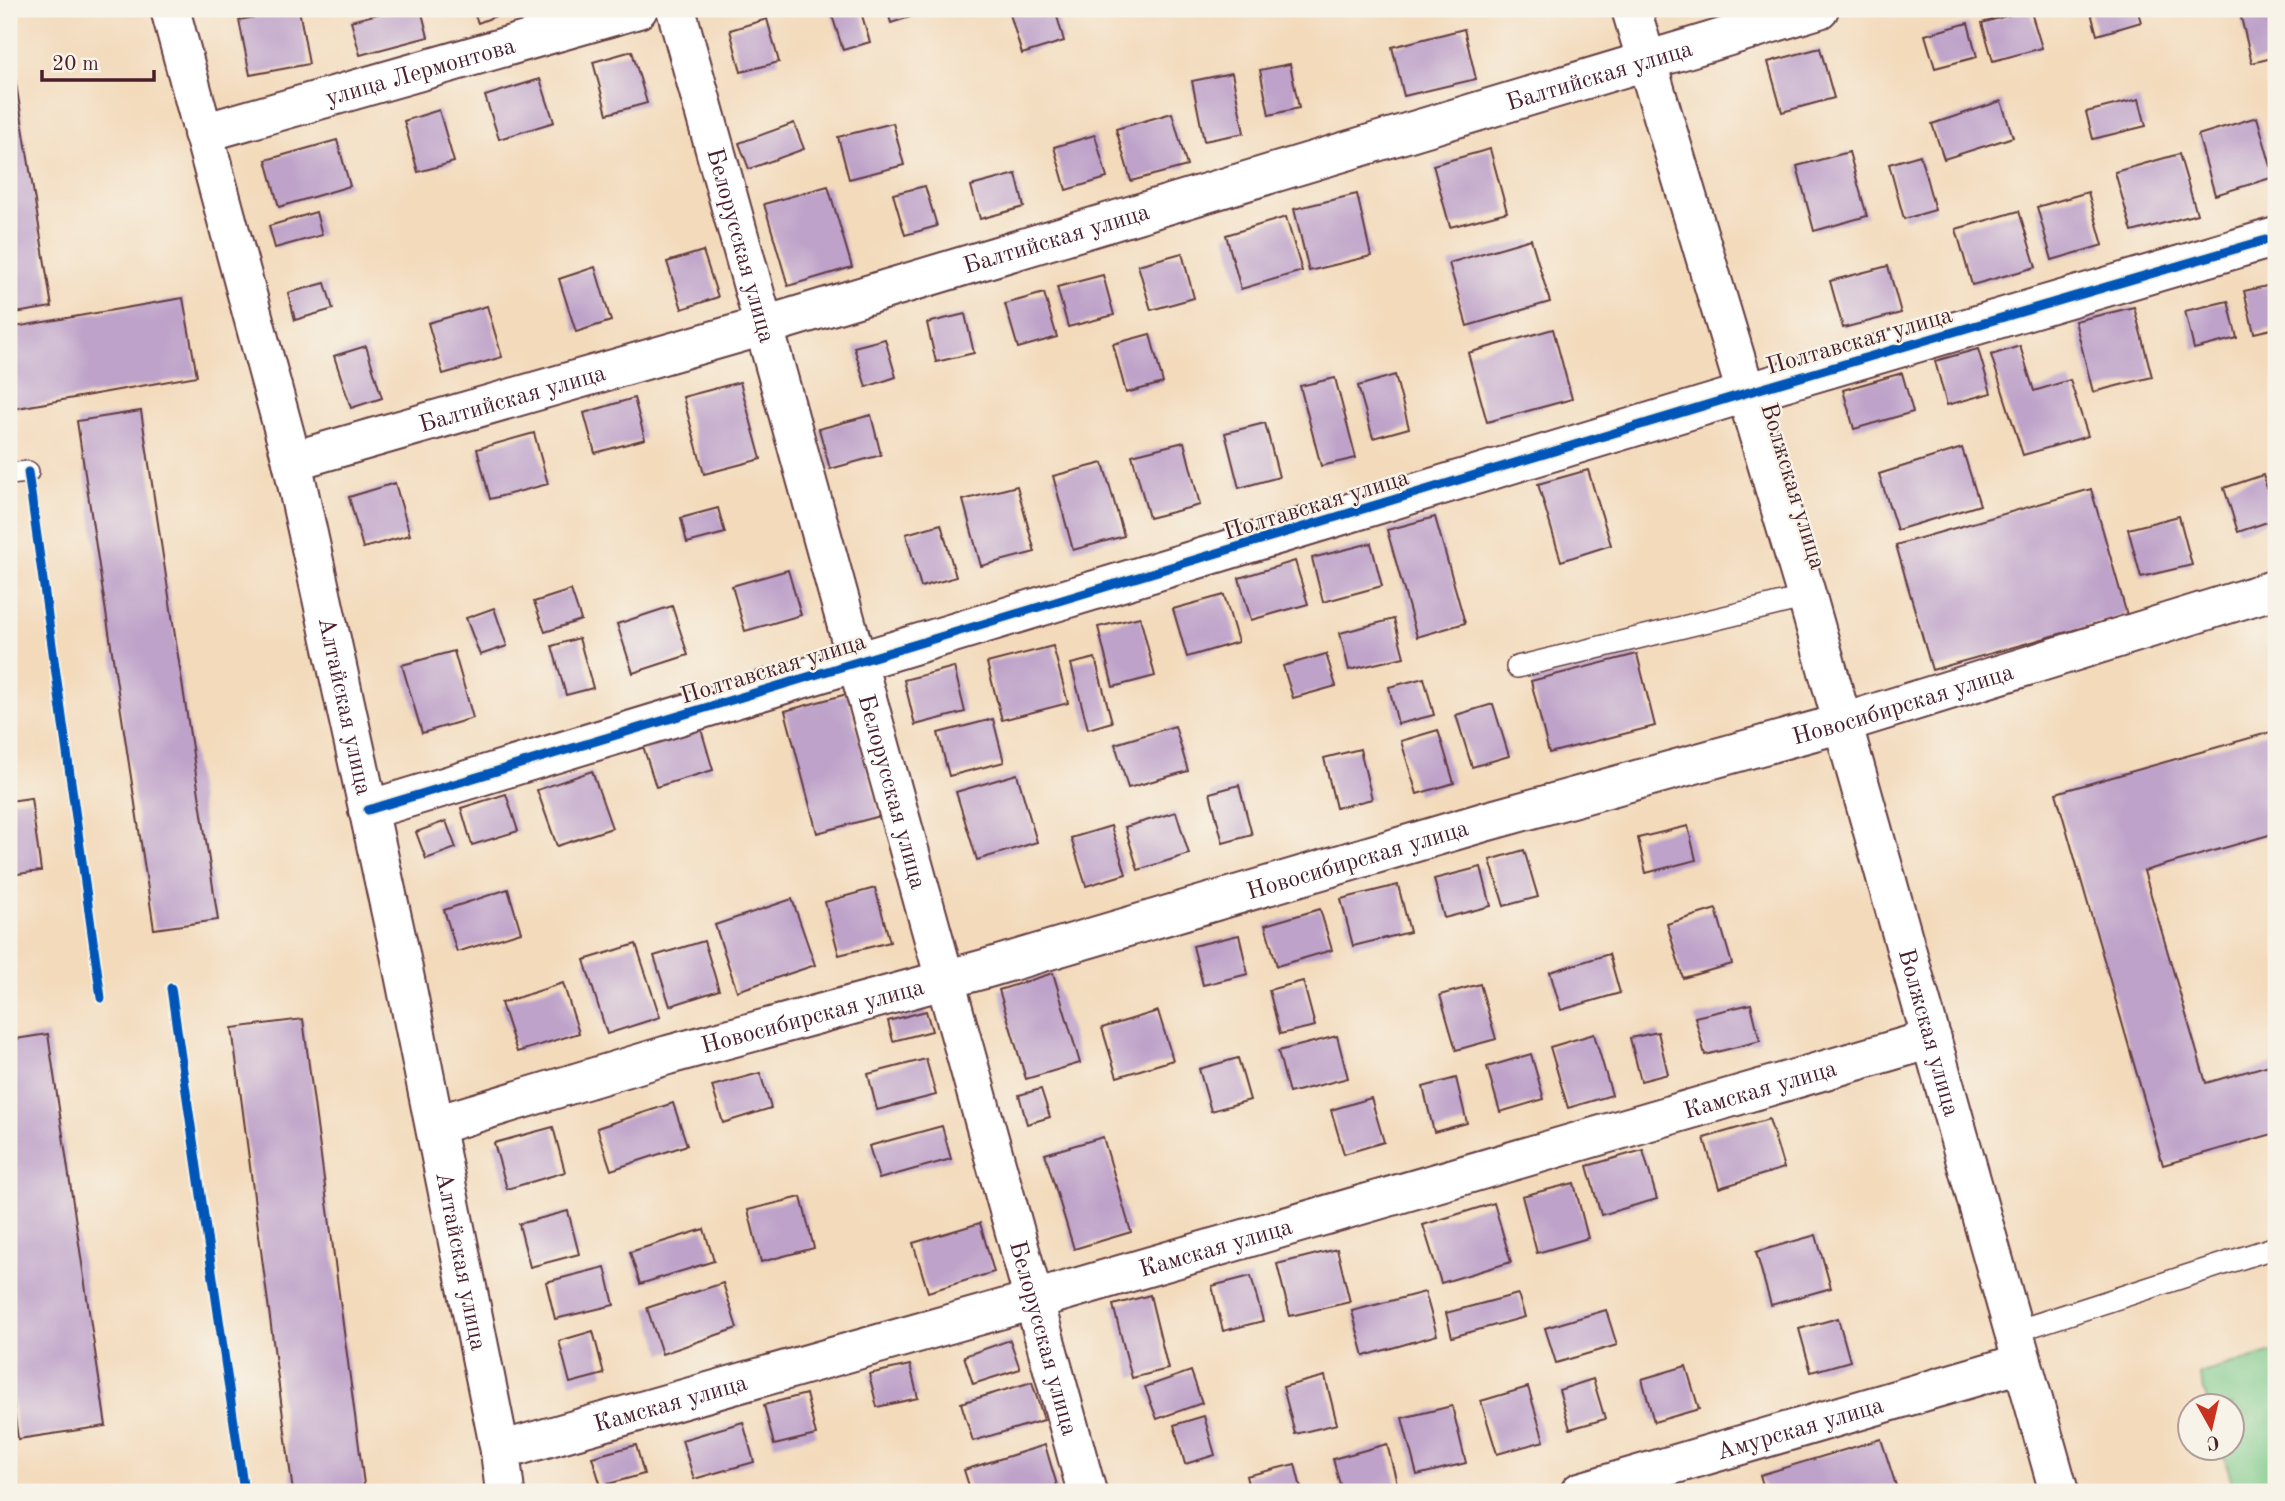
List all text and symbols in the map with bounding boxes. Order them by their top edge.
street label: улица Лермонтова [323,35,518,111]
scale bar [42,38,154,82]
street label: Балтийская улица [1504,38,1696,116]
text: 20 m [52,54,99,75]
street label: Белорусская улица [701,146,778,346]
street label: Балтийская улица [961,201,1153,279]
street label: Полтавская улица [1764,304,1956,380]
street label: Балтийская улица [417,362,609,438]
street label: Волжская улица [1755,400,1829,573]
street label: Полтавская улица [1221,466,1412,546]
street label: Алтайская улица [313,615,375,798]
street label: Полтавская улица [678,630,869,710]
street label: Новосибирская улица [1790,661,2017,750]
street label: Белорусская улица [853,692,929,892]
street label: Новосибирская улица [1244,817,1472,905]
street label: Волжская улица [1893,946,1963,1119]
street label: Новосибирская улица [699,976,927,1059]
street label: Камская улица [1681,1057,1840,1125]
street label: Алтайская улица [430,1170,490,1353]
street label: Камская улица [1137,1216,1296,1283]
street label: Белорусская улица [1004,1238,1081,1439]
street label: Камская улица [591,1372,750,1438]
north arrow [2176,1392,2246,1462]
street label: Амурская улица [1714,1394,1887,1465]
text: С [2205,1431,2221,1452]

